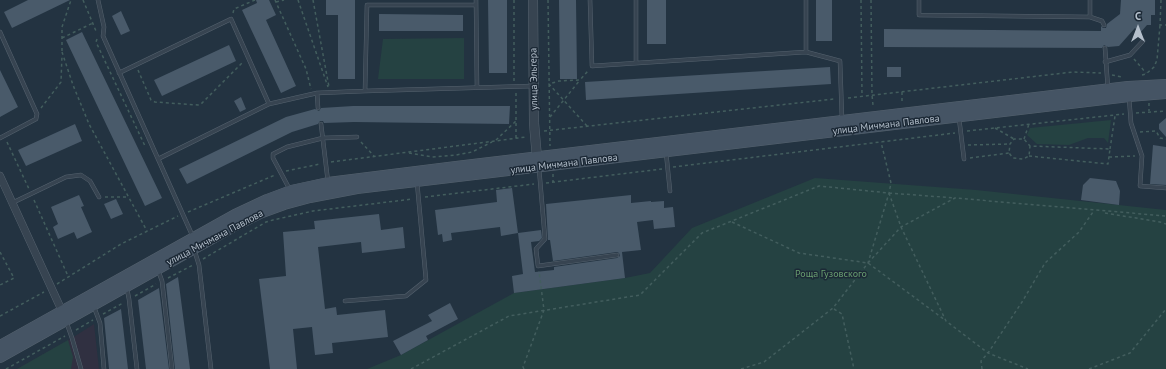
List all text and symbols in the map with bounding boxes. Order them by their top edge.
north arrow [1118,8,1158,48]
text: С [1135,9,1141,23]
street label: улица Эльгера [527,48,541,110]
street label: улица Мичмана Павлова [832,112,940,138]
street label: улица Мичмана Павлова [510,151,618,177]
street label: улица Мичмана Павлова [165,207,265,269]
park label: Роща Гузовского [795,268,867,280]

